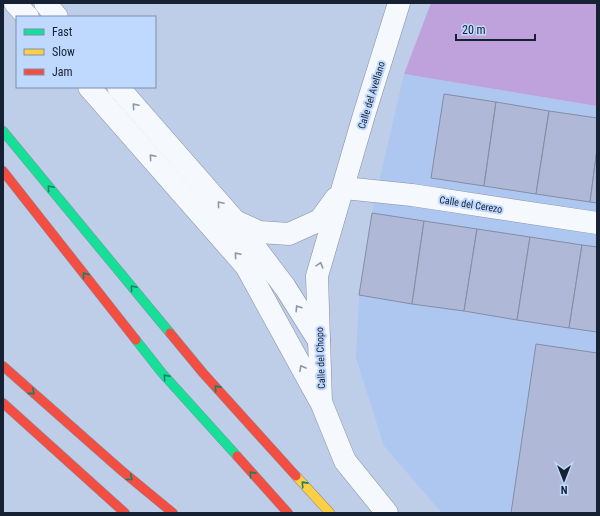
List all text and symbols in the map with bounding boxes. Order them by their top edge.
legend [16,16,156,88]
scale bar [456,16,535,42]
text: 20 m [462,23,486,37]
text: Fast [52,25,73,39]
text: Slow [52,45,75,59]
street label: Calle del Avellano [356,60,387,130]
text: Jam [52,65,73,79]
one-way arrow [133,103,140,110]
one-way arrow [149,155,156,162]
one-way arrow [48,186,55,193]
street label: Calle del Cerezo [439,194,503,215]
one-way arrow [217,201,224,209]
one-way arrow [235,252,242,260]
one-way arrow [315,262,324,269]
one-way arrow [82,273,89,280]
one-way arrow [131,286,138,293]
one-way arrow [295,305,303,312]
street label: Calle del Chopo [314,327,327,389]
one-way arrow [299,364,307,372]
one-way arrow [163,374,170,382]
one-way arrow [214,385,221,393]
one-way arrow [27,387,35,395]
north arrow [544,460,584,500]
one-way arrow [249,471,256,479]
one-way arrow [125,473,132,480]
one-way arrow [301,481,309,489]
text: N [560,483,567,496]

